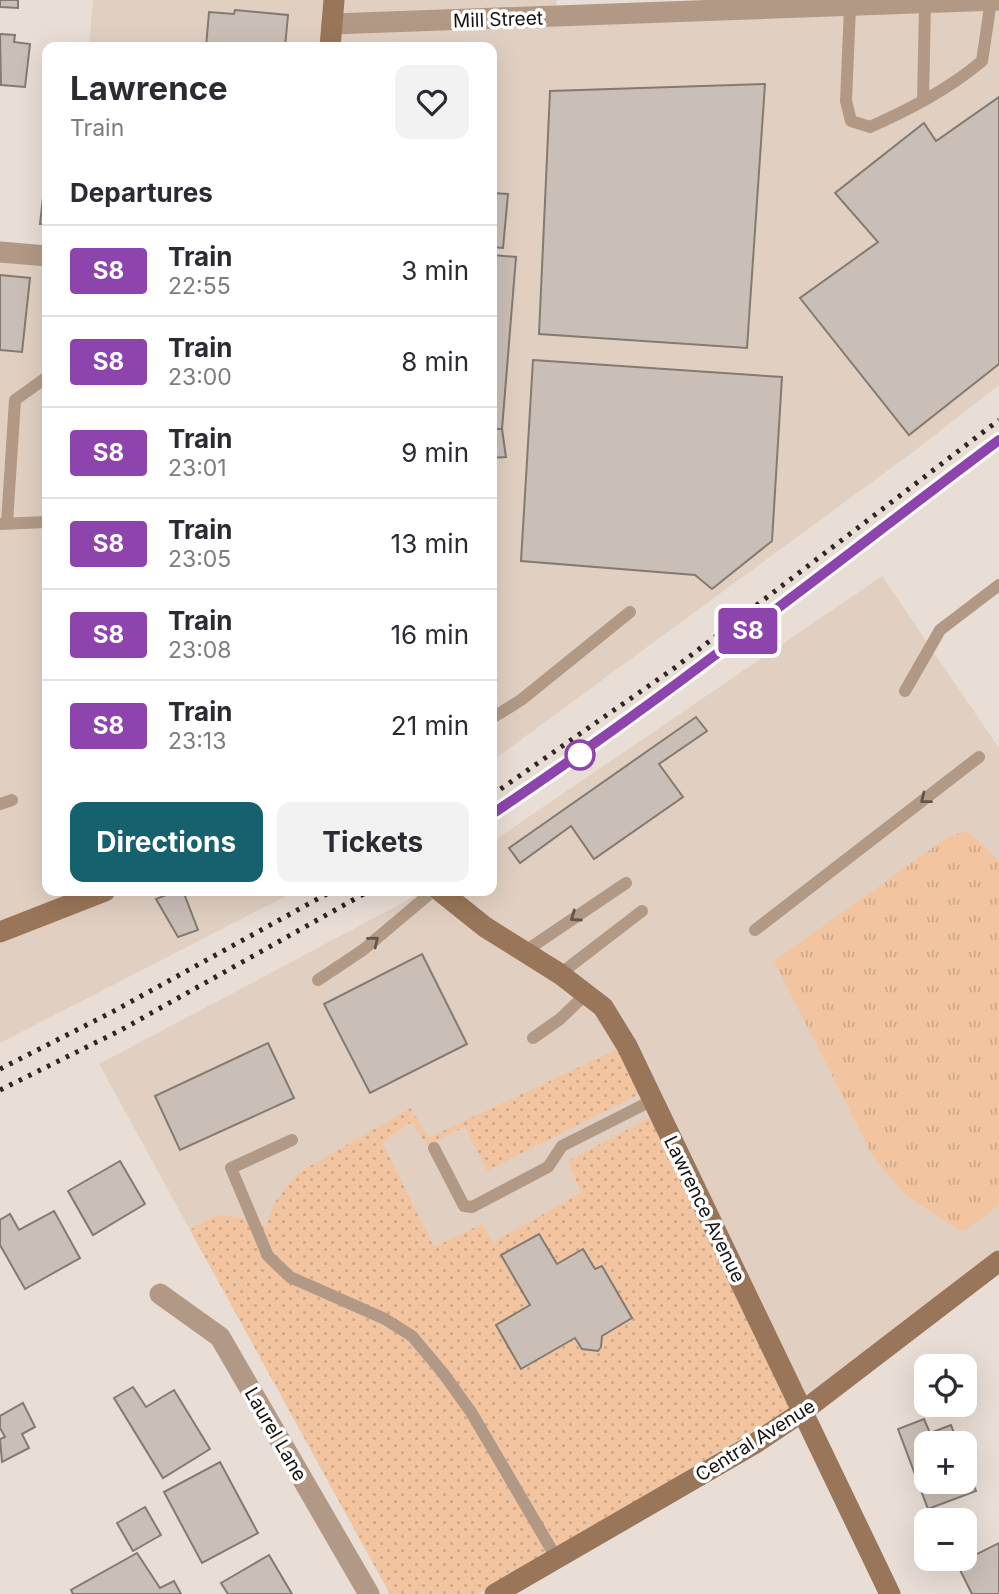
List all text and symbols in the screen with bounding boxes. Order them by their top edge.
street label: Mill Street [453,6,543,33]
button: heart [395,65,469,139]
text: Lawrence [70,68,228,108]
text: Train [70,114,124,142]
text: Departures [70,177,213,208]
text: Train [168,241,232,272]
text: 3 min [401,255,469,286]
text: S8 [93,256,124,285]
text: 22:55 [168,272,231,300]
text: Train [168,332,232,363]
text: 8 min [401,346,469,377]
text: S8 [93,347,124,376]
text: 23:00 [168,363,232,391]
text: Train [168,423,232,454]
text: 9 min [401,437,469,468]
text: S8 [93,438,124,467]
text: 23:01 [168,454,227,482]
text: Train [168,514,232,545]
text: 13 min [391,528,469,559]
text: S8 [93,529,124,558]
text: 23:05 [168,545,231,573]
text: Train [168,605,232,636]
line badge: S8 [716,608,780,654]
text: S8 [732,616,764,645]
text: 16 min [391,619,469,650]
text: S8 [93,620,124,649]
text: 23:08 [168,636,232,664]
text: Train [168,696,232,727]
text: 21 min [391,710,469,741]
text: S8 [93,711,124,740]
text: 23:13 [168,727,226,755]
unlabelled marker [565,740,595,770]
one-way arrow [921,790,933,803]
button: Directions [70,802,263,882]
button: Tickets [277,802,469,882]
one-way arrow [570,909,583,921]
one-way arrow [366,937,379,949]
street label: Lawrence Avenue [659,1132,750,1286]
map controls [914,1354,977,1571]
button: locate [914,1354,977,1417]
street label: Laurel Lane [240,1383,312,1485]
street label: Central Avenue [691,1394,819,1486]
button: + [914,1431,977,1494]
button: − [914,1508,977,1571]

